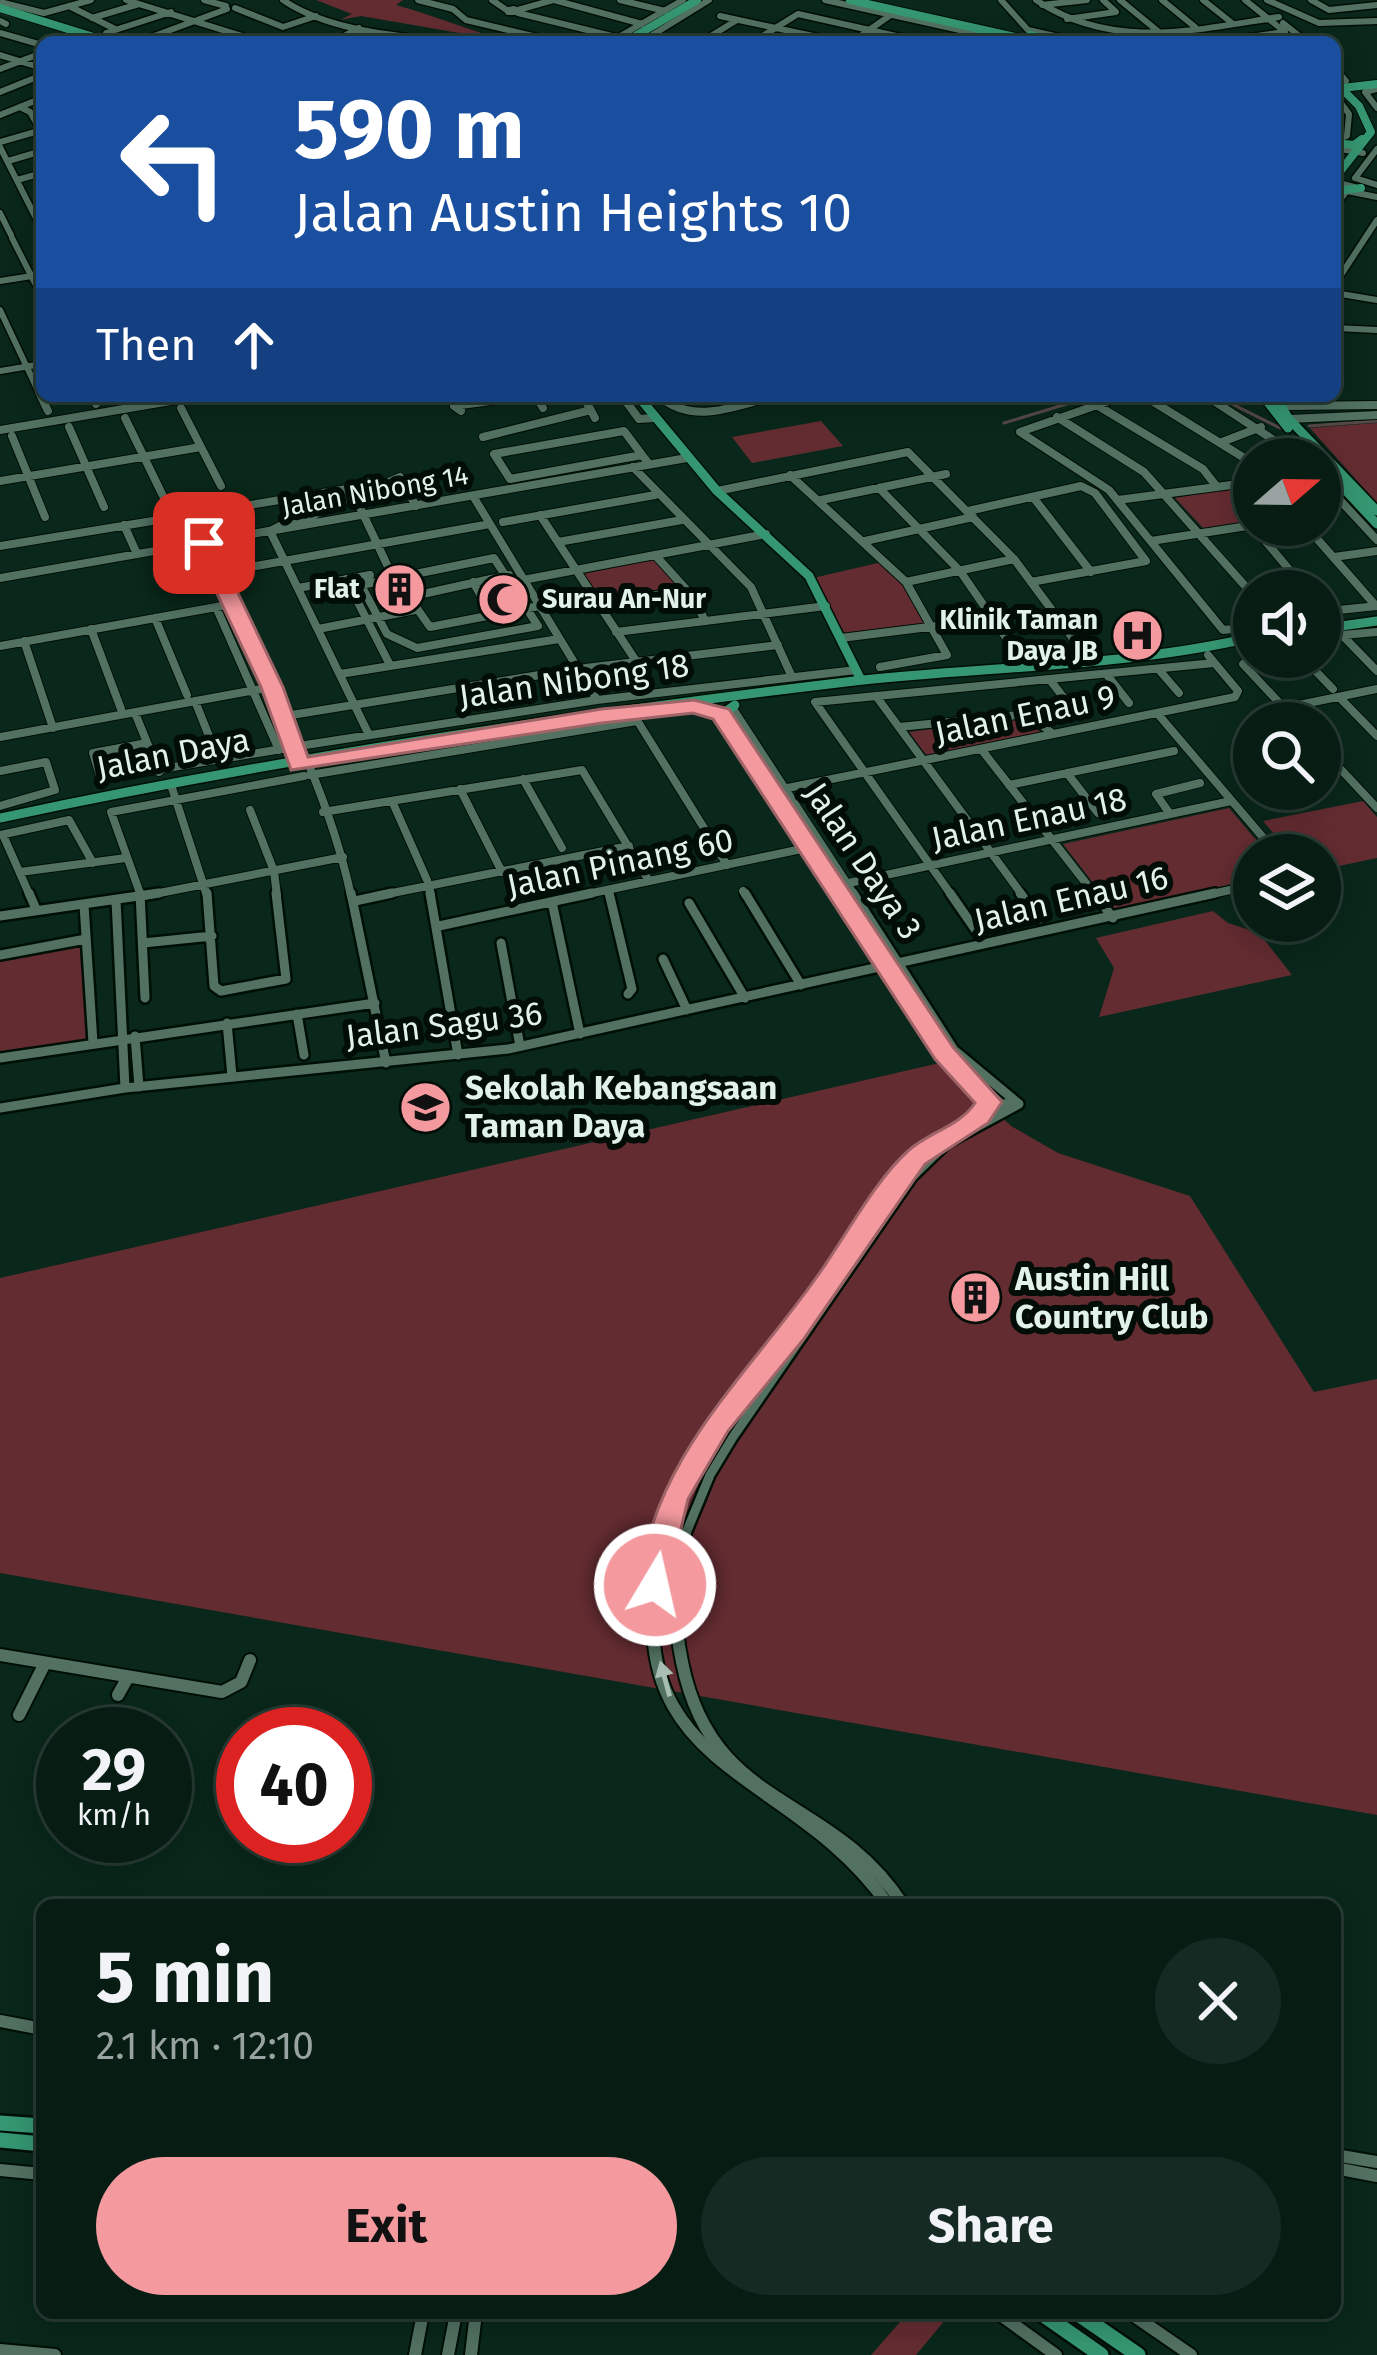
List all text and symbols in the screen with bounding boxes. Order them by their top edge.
text: 590 m [294,79,525,180]
icon: left [96,84,252,240]
text: Jalan Austin Heights 10 [294,181,852,245]
icon: ahead [221,312,287,378]
text: Then [96,318,197,372]
north arrow [1233,438,1341,546]
map controls [1233,438,1341,942]
street label: Jalan Nibong 14 [279,459,471,523]
pin [153,492,255,594]
icon: arrive [171,510,237,576]
building icon: Flat [371,561,427,617]
button: sound [1233,570,1341,678]
mosque icon: Surau An-Nur [475,571,531,627]
place label: Flat [314,573,361,605]
place label: Surau An-Nur [542,583,706,615]
place label: Klinik Taman Daya JB [940,604,1098,667]
hospital icon: Klinik Taman Daya JB [1109,608,1165,664]
street label: Jalan Nibong 18 [457,645,691,717]
street label: Jalan Enau 9 [931,676,1119,754]
button: search [1233,702,1341,810]
street label: Jalan Daya [93,720,253,788]
street label: Jalan Daya 3 [796,775,930,947]
street label: Jalan Enau 18 [928,779,1130,859]
street label: Jalan Pinang 60 [503,820,737,906]
button: layers [1233,834,1341,942]
street label: Jalan Enau 16 [970,857,1172,941]
street label: Jalan Sagu 36 [343,993,545,1057]
place label: Sekolah Kebangsaan Taman Daya [465,1068,777,1146]
school or university icon: Sekolah Kebangsaan Taman Daya [398,1079,454,1135]
place label: Austin Hill Country Club [1014,1259,1208,1337]
building icon: Austin Hill Country Club [948,1270,1004,1326]
position arrow [592,1522,718,1648]
one-way arrow [655,1661,674,1698]
speed limit sign: 40 [216,1707,372,1863]
text: 29 [82,1734,146,1806]
text: km/h [77,1797,151,1833]
text: 5 min [96,1935,274,2021]
button: close [1155,1938,1281,2064]
text: 2.1 km · 12:10 [96,2023,314,2069]
button: Exit [96,2157,677,2295]
button: Share [701,2157,1281,2295]

